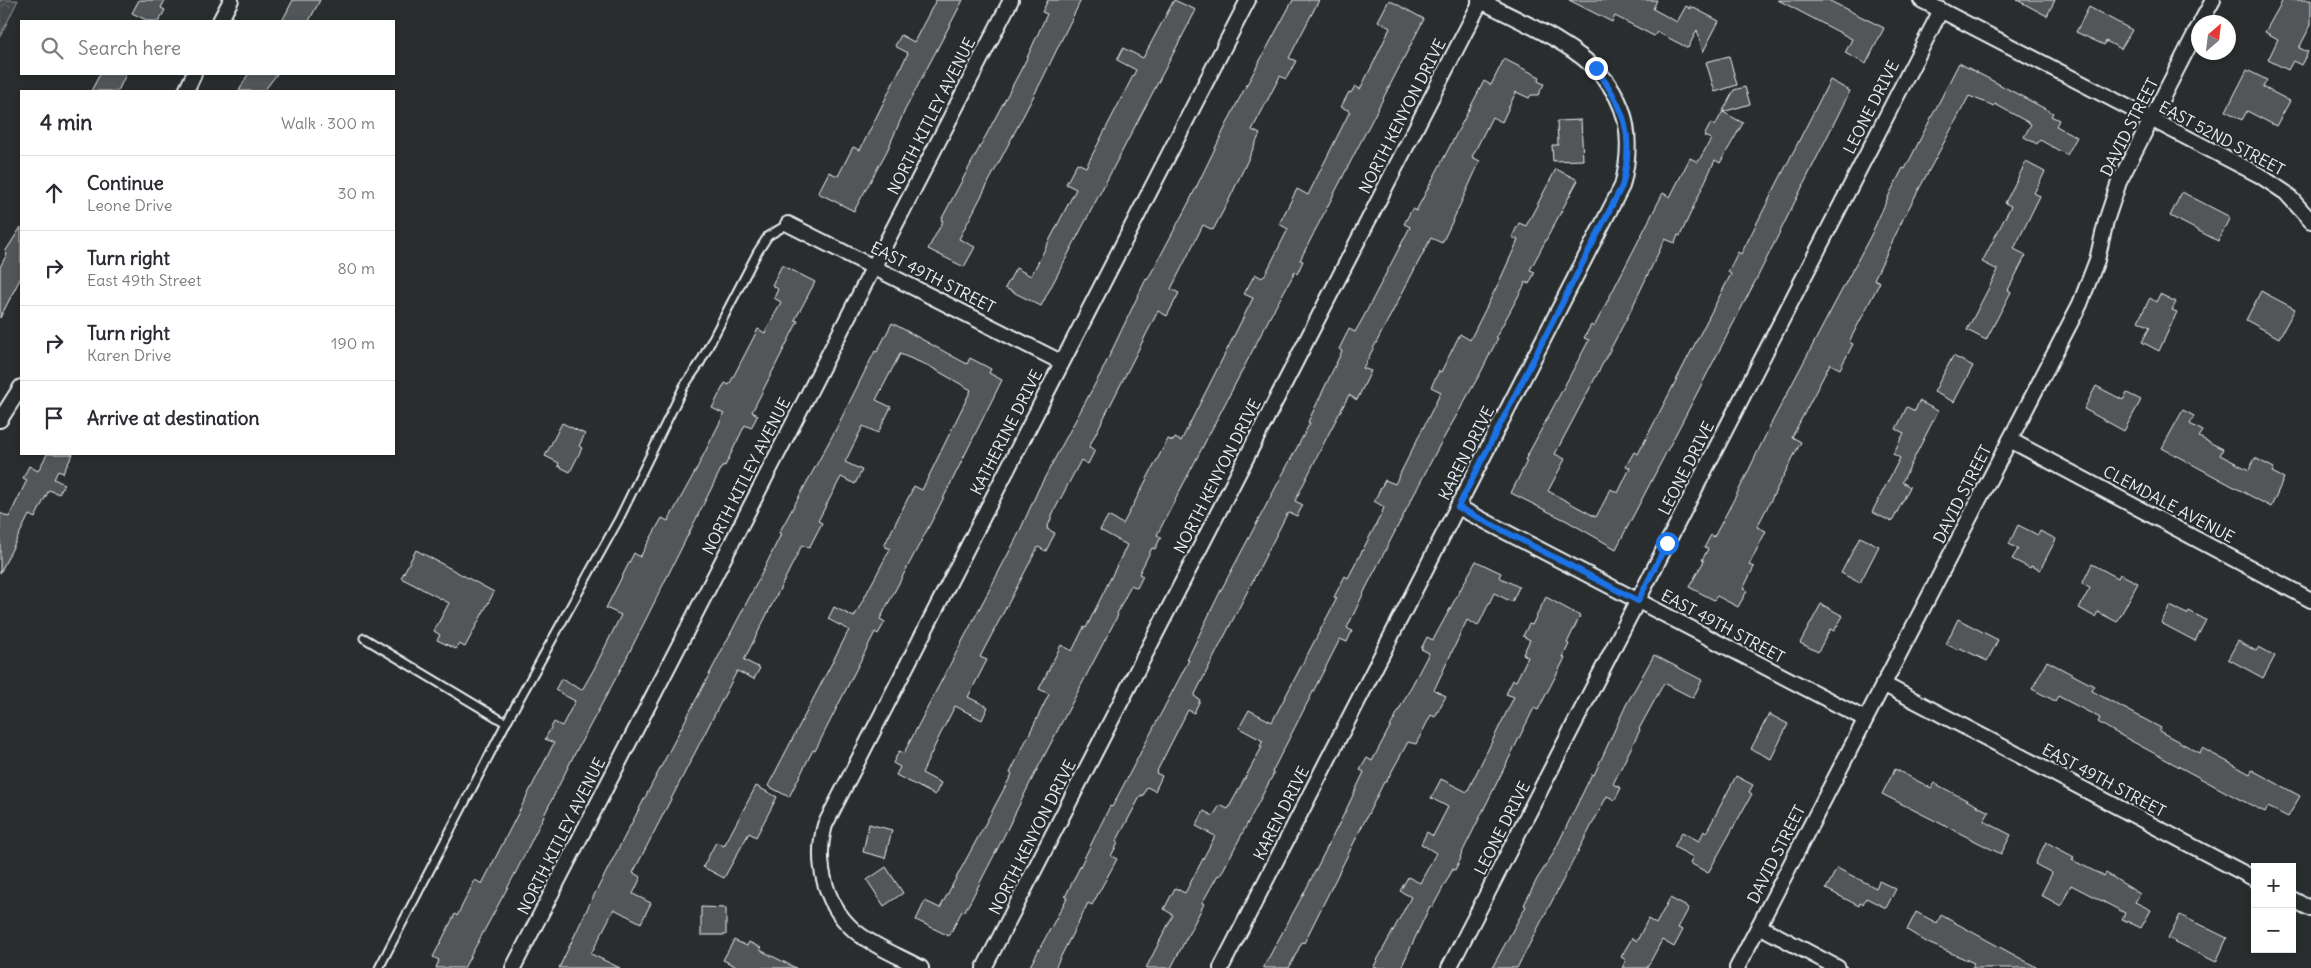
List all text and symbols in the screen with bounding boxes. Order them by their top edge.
north arrow [2191,15,2236,60]
search box [20,20,395,75]
icon: search [38,34,66,62]
street label: NORTH KITLEY AVENUE [883,34,979,198]
street label: NORTH KENYON DRIVE [1354,35,1450,197]
text: Search here [78,36,181,60]
route end [1585,57,1608,80]
street label: LEONE DRIVE [1839,57,1903,157]
street label: DAVID STREET [2096,74,2162,180]
street label: EAST 52ND STREET [2156,96,2288,180]
text: 4 min [40,109,92,136]
text: Walk · 300 m [281,113,375,133]
text: Continue [87,171,164,195]
icon: ahead [40,179,68,207]
text: 30 m [338,183,375,203]
text: Leone Drive [87,195,172,215]
street label: EAST 49TH STREET [867,237,999,317]
text: Turn right [87,246,170,270]
icon: right [40,254,68,282]
text: 80 m [337,258,375,278]
text: East 49th Street [87,270,201,290]
text: Turn right [87,321,170,345]
icon: right [40,329,68,357]
text: 190 m [331,333,375,353]
text: Karen Drive [87,345,172,365]
street label: KATHERINE DRIVE [966,366,1046,498]
street label: NORTH KITLEY AVENUE [698,394,794,558]
street label: NORTH KENYON DRIVE [1169,395,1265,557]
street label: KAREN DRIVE [1434,403,1498,503]
icon: arrive [40,404,68,432]
text: Arrive at destination [87,406,260,430]
street label: LEONE DRIVE [1654,418,1718,518]
street label: DAVID STREET [1929,441,1995,547]
street label: CLEMDALE AVENUE [2100,461,2238,547]
route start [1656,532,1679,555]
street label: EAST 49TH STREET [1658,585,1788,667]
street label: EAST 49TH STREET [2039,739,2169,821]
street label: NORTH KITLEY AVENUE [513,754,609,918]
street label: NORTH KENYON DRIVE [984,756,1080,918]
street label: KAREN DRIVE [1249,763,1313,863]
street label: LEONE DRIVE [1470,778,1534,878]
street label: DAVID STREET [1743,801,1809,907]
map controls [2251,863,2296,953]
button: + [2251,863,2296,908]
button: − [2251,908,2296,953]

